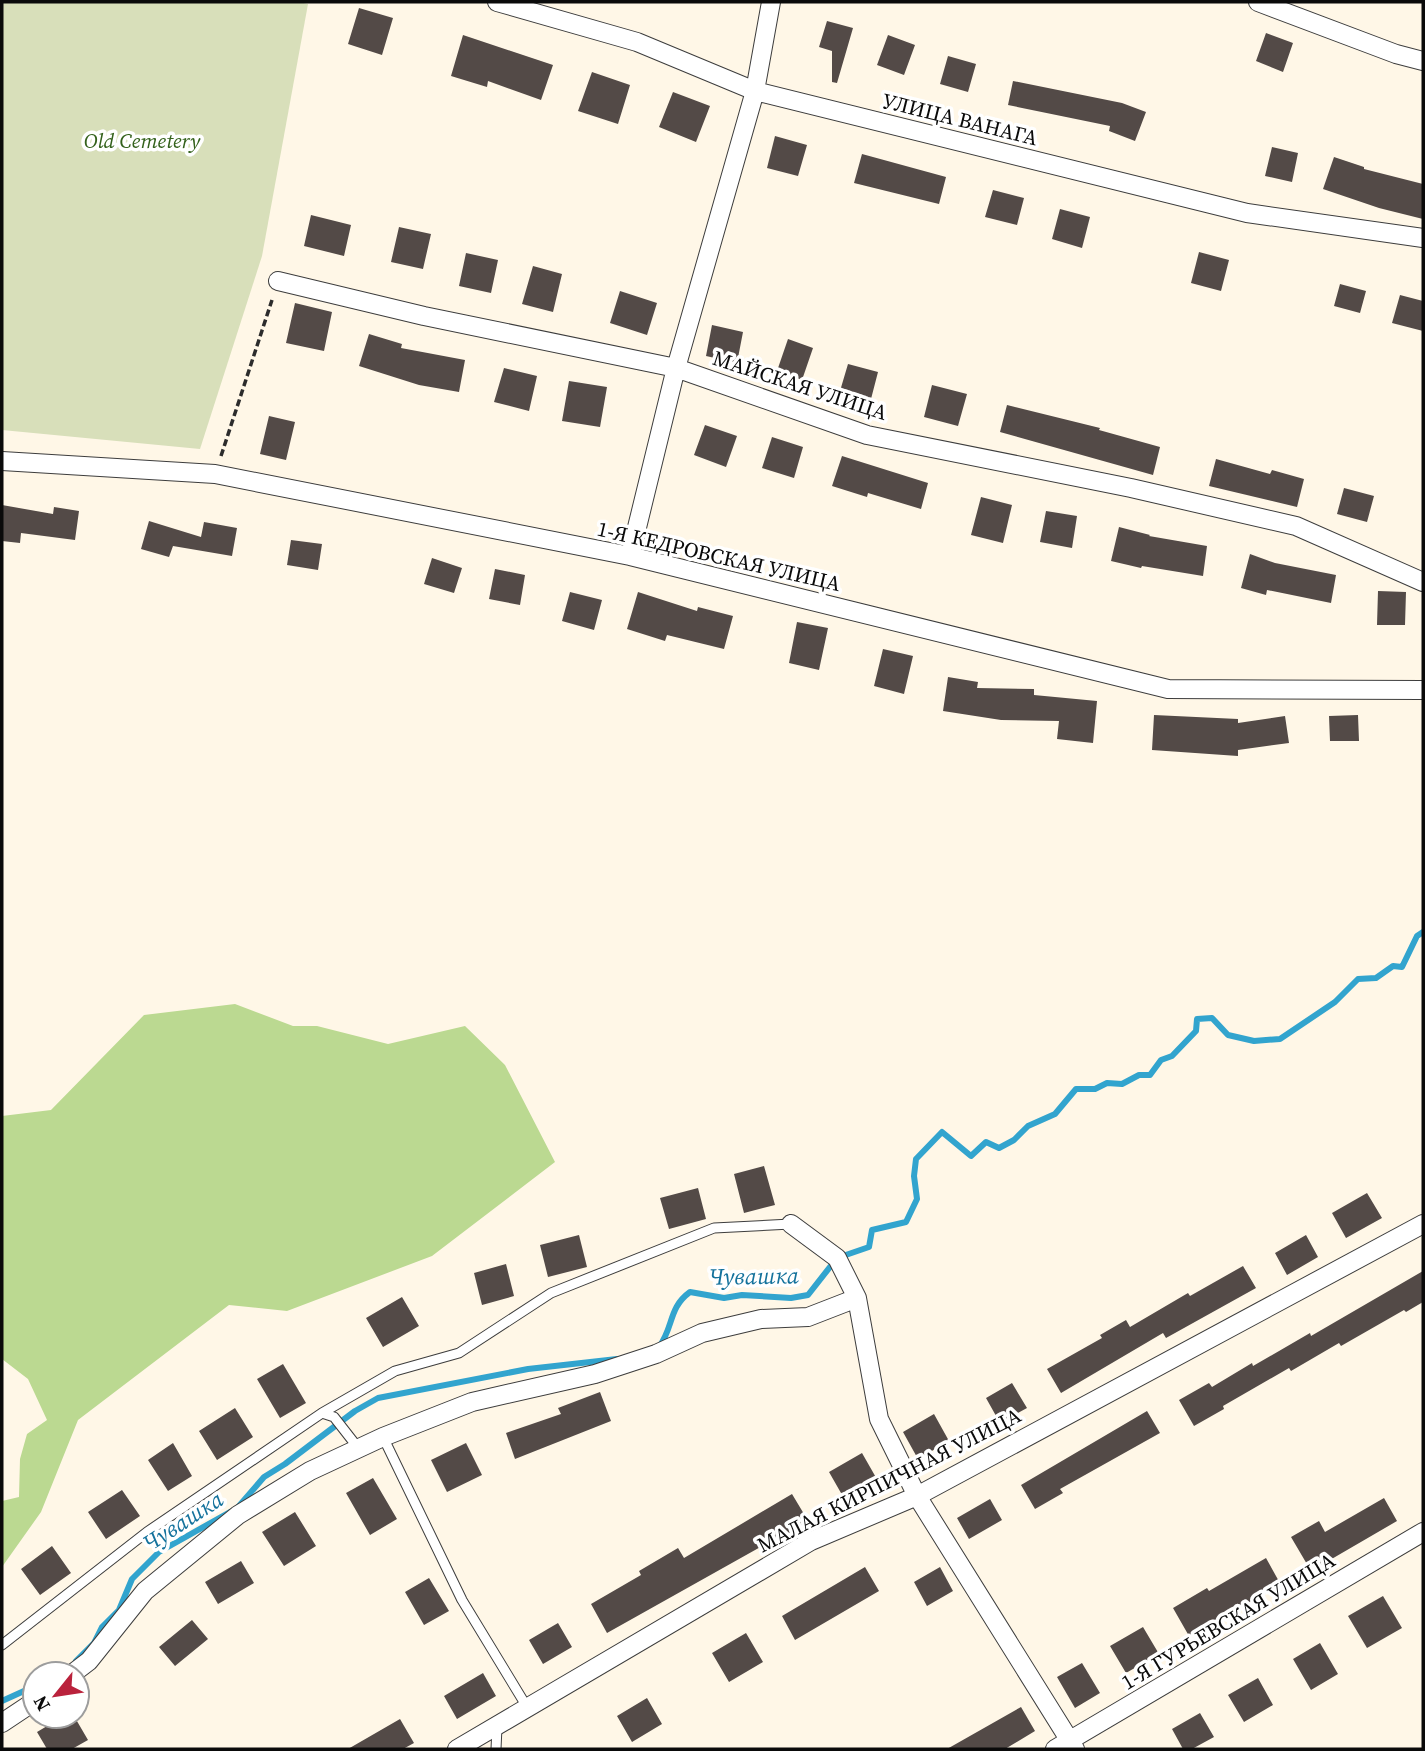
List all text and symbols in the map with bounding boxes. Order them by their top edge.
street label: УЛИЦА ВАНАГА [879,86,1041,152]
park label: Old Cemetery [84,126,201,155]
street label: МАЙСКАЯ УЛИЦА [709,343,891,427]
street label: 1-Я КЕДРОВСКАЯ УЛИЦА [594,514,844,598]
water label: Чувашка [709,1259,799,1293]
street label: МАЛАЯ КИРПИЧНАЯ УЛИЦА [752,1401,1026,1559]
water label: Чувашка [137,1483,229,1559]
street label: 1-Я ГУРЬЕВСКАЯ УЛИЦА [1116,1545,1340,1696]
north arrow [21,1660,91,1730]
text: N [26,1691,56,1716]

